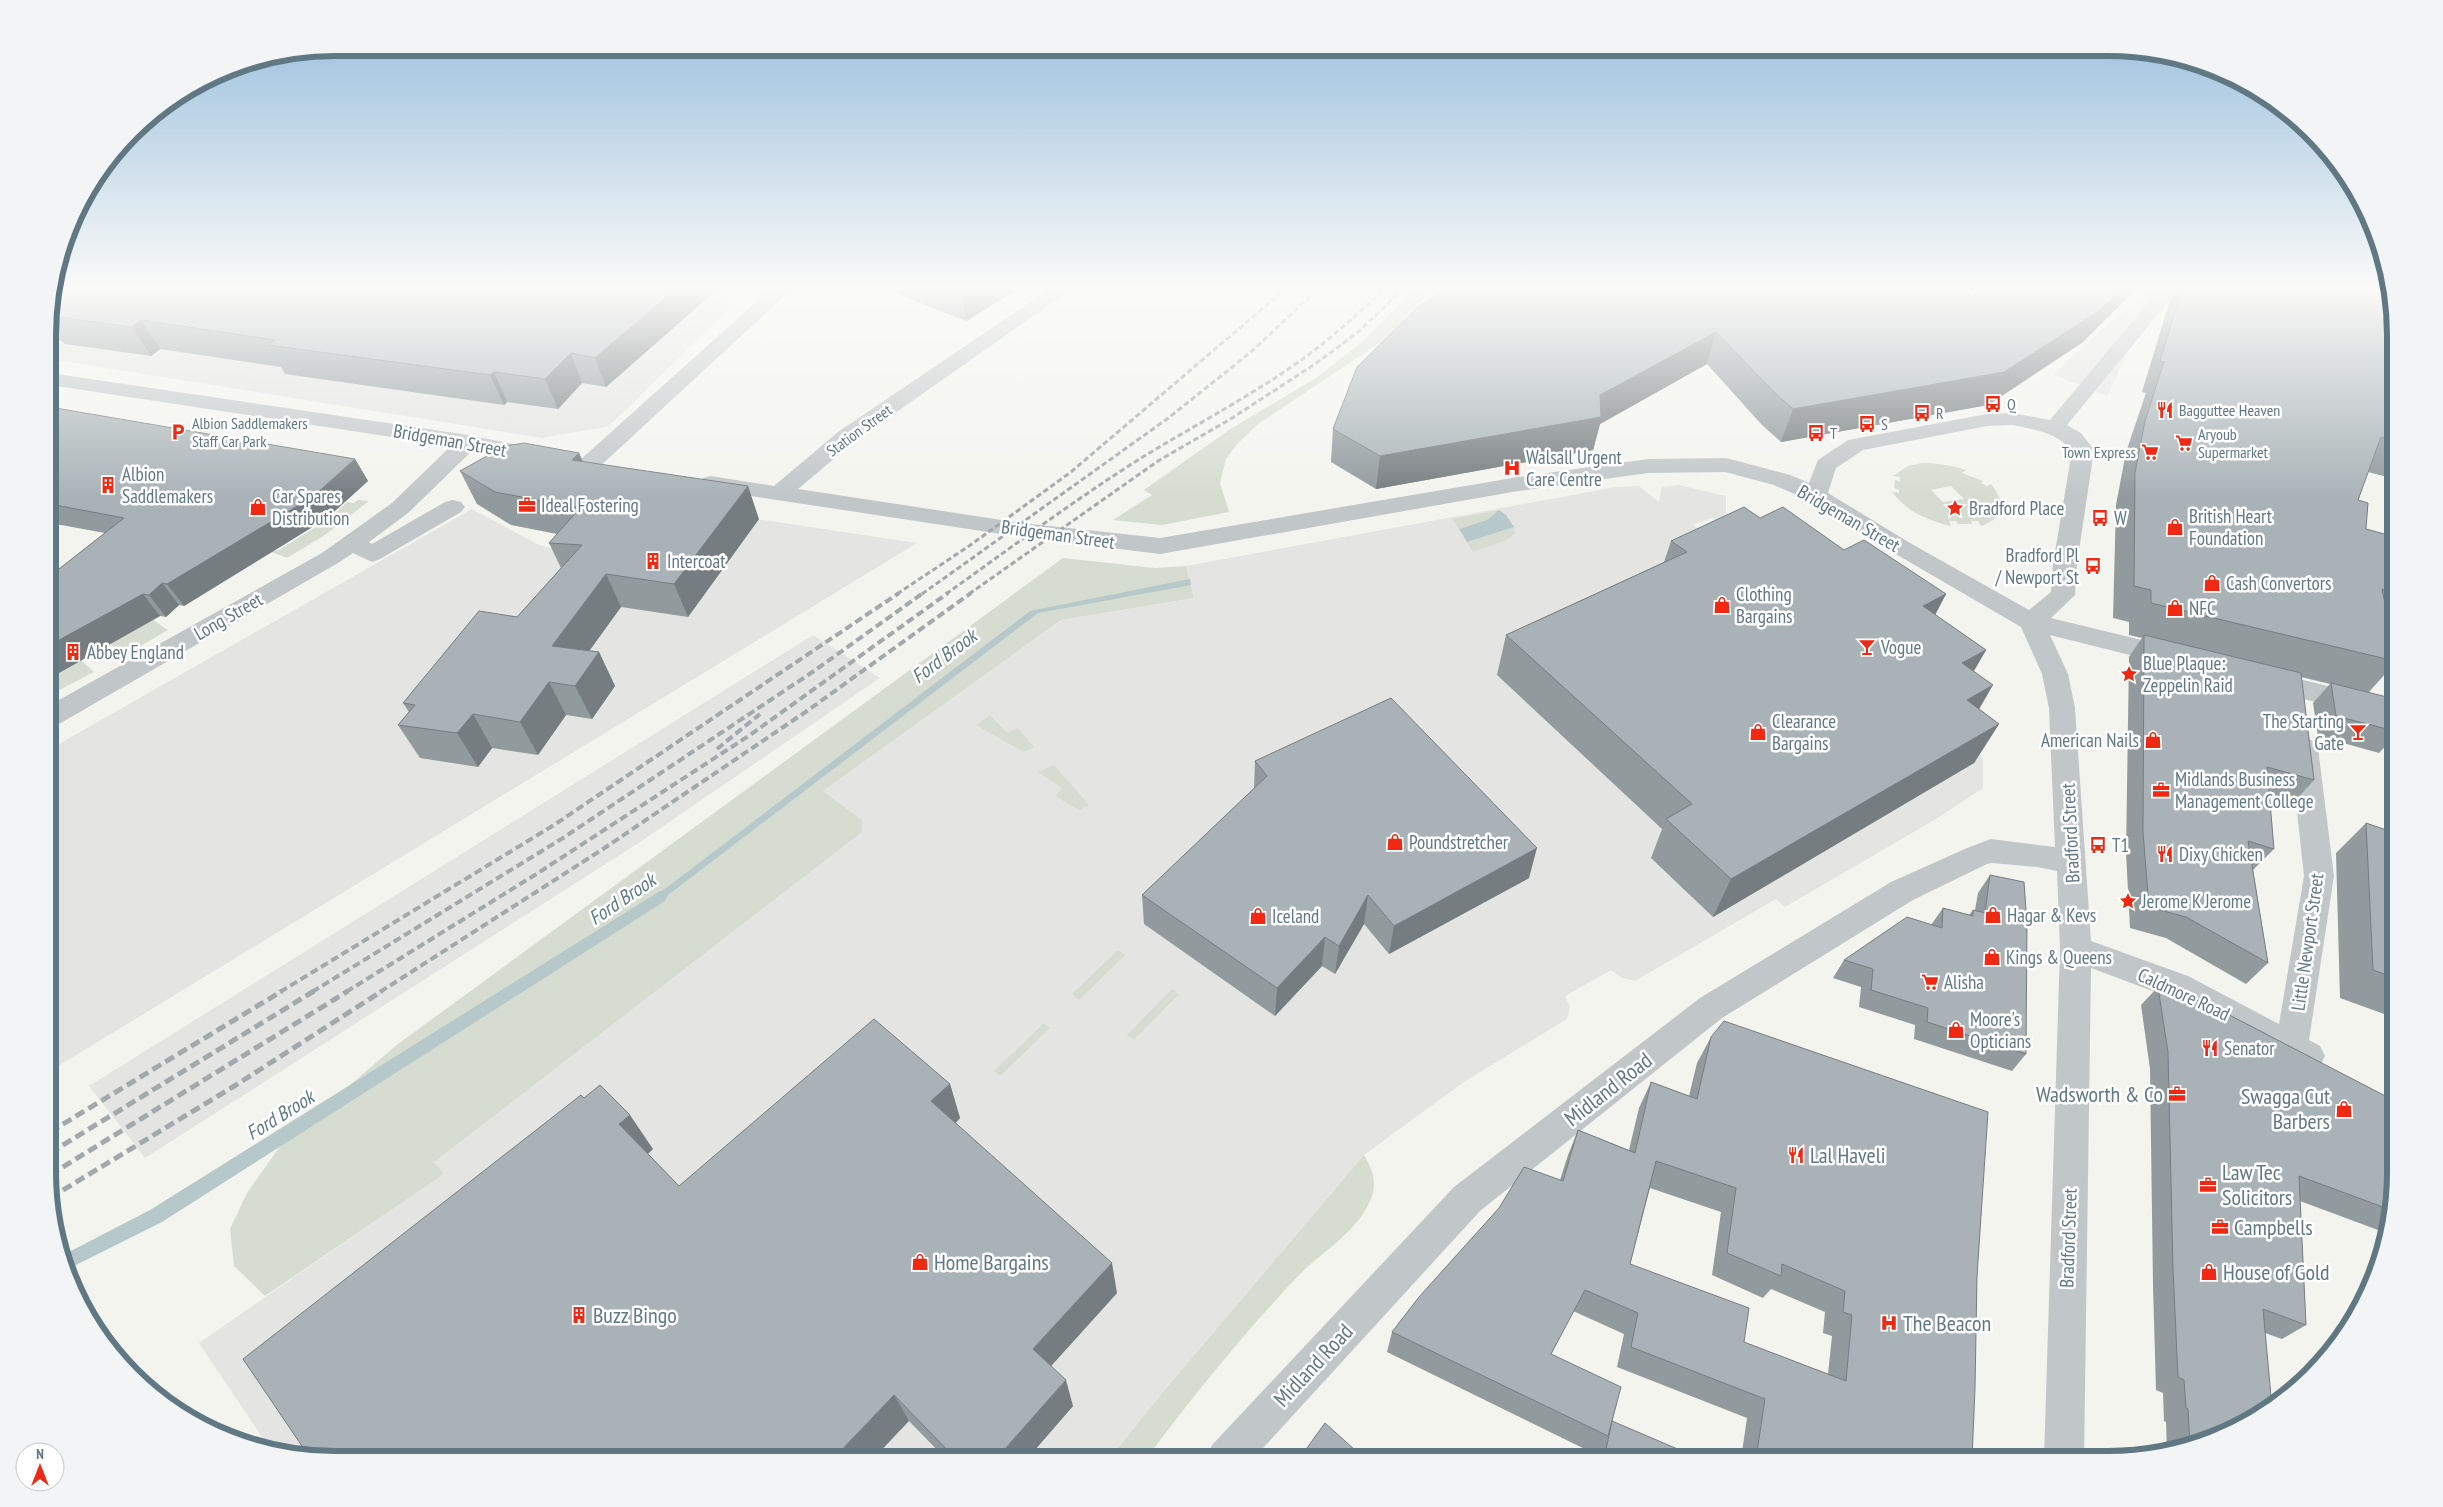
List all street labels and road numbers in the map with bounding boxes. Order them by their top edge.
street label: Station Street [822,399,896,460]
street label: Bridgeman Street [392,418,509,462]
street label: Bridgeman Street [1794,479,1905,557]
street label: Bridgeman Street [1000,514,1117,554]
street label: Long Street [189,586,267,645]
street label: Bradford Street [2055,782,2085,883]
street label: Little Newport Street [2285,871,2329,1012]
street label: Caldmore Road [2134,962,2234,1026]
street label: Midland Road [1559,1046,1657,1132]
street label: Bradford Street [2054,1187,2082,1288]
street label: Midland Road [1267,1318,1359,1412]

